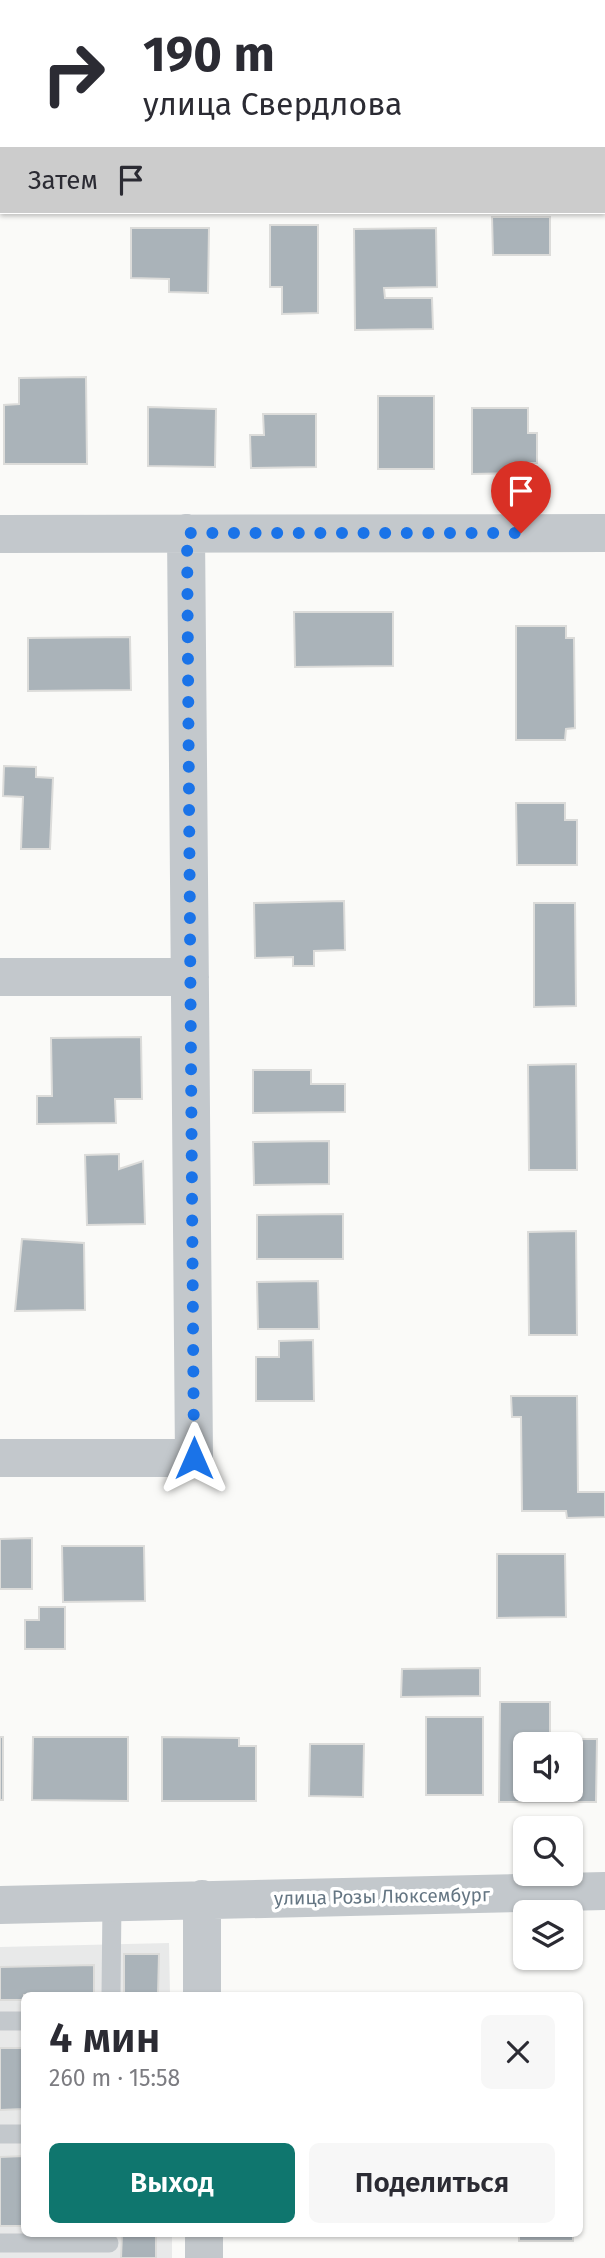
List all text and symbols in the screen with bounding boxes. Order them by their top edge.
text: 190 m [143,25,275,84]
icon: right [28,28,119,119]
text: улица Свердлова [143,85,402,123]
icon: arrive [112,161,150,199]
text: Затем [28,165,98,196]
pin [491,461,551,533]
icon: arrive [502,472,540,510]
position arrow [157,1421,231,1495]
map controls [513,1732,583,1970]
button: sound [513,1732,583,1802]
button: search [513,1816,583,1886]
street label: улица Розы Люксембург [274,1883,491,1910]
button: layers [513,1900,583,1970]
text: 4 мин [49,2013,160,2063]
button: close [481,2015,555,2089]
text: 260 m · 15:58 [49,2064,180,2092]
button: Выход [49,2143,295,2223]
button: Поделиться [309,2143,555,2223]

